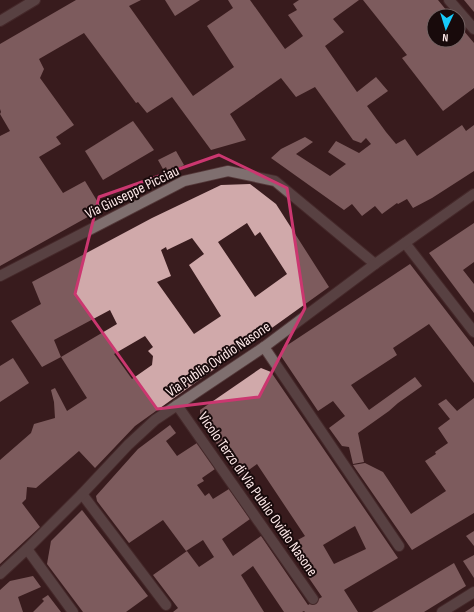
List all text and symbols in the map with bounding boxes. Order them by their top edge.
north arrow [426,8,466,48]
text: N [442,31,449,44]
street label: Via Giuseppe Picciau [82,161,182,223]
street label: Via Publio Ovidio Nasone [162,317,274,401]
street label: Vicolo Terzo di Via Publio Ovidio Nasone [194,409,322,580]

